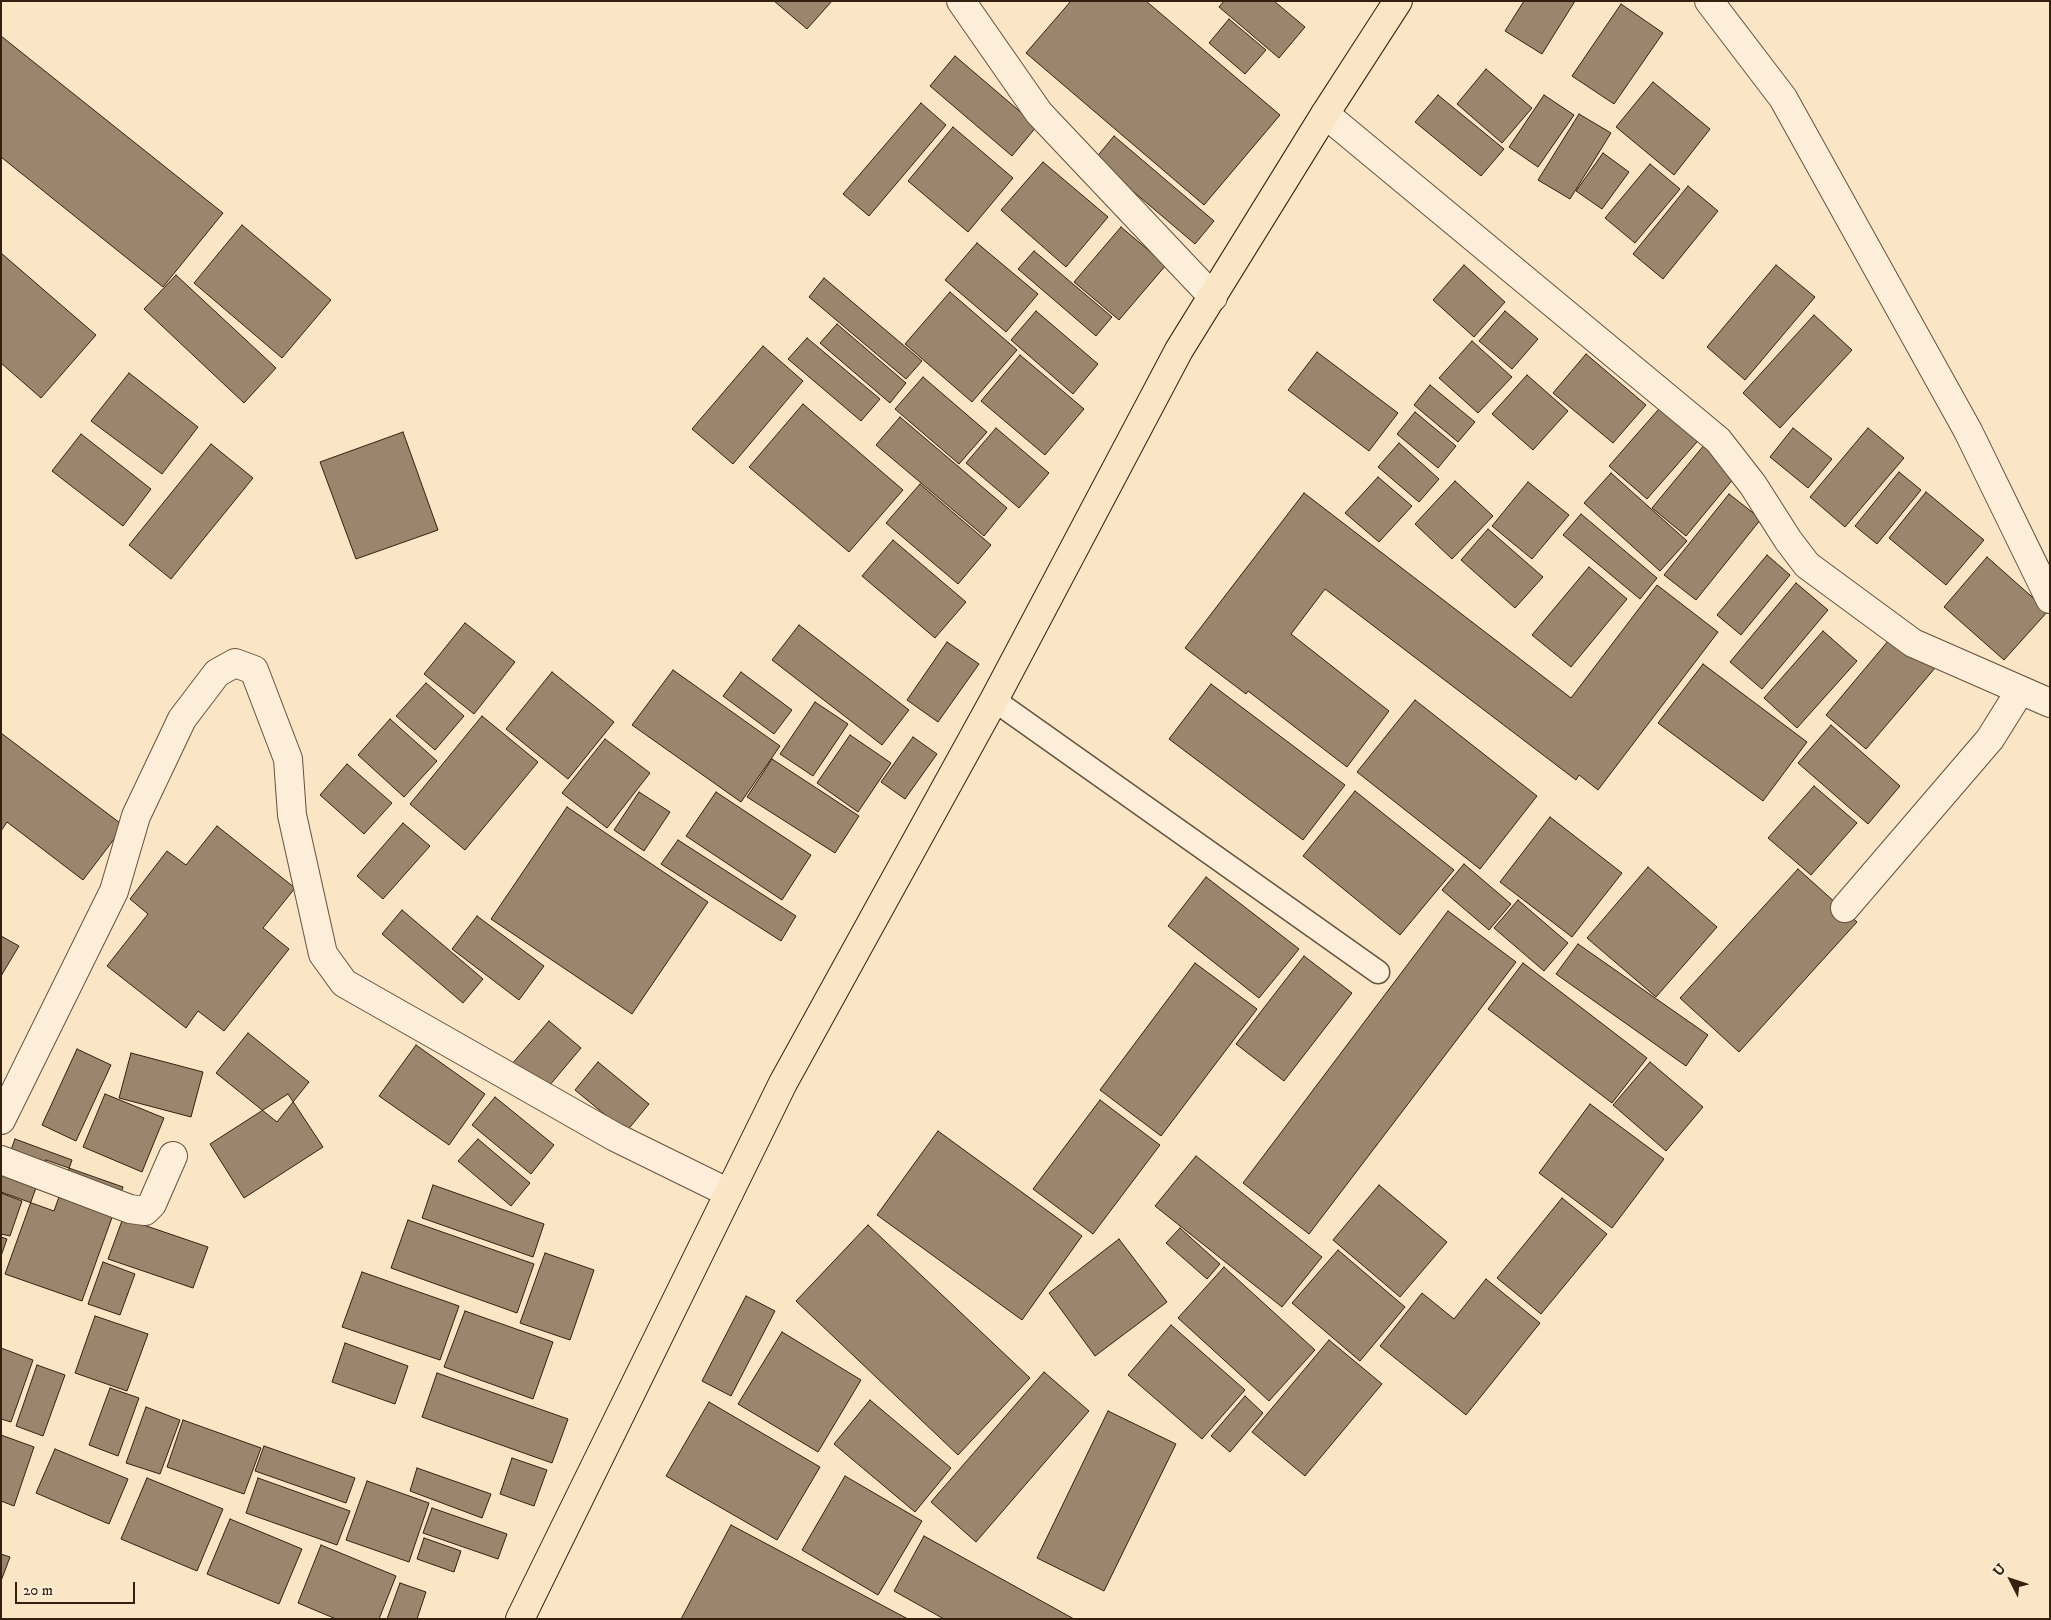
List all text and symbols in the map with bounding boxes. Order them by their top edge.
north arrow [1986,1555,2036,1605]
text: U [1989,1560,2010,1580]
scale bar [18,1572,138,1604]
text: 20 m [23,1581,53,1600]

